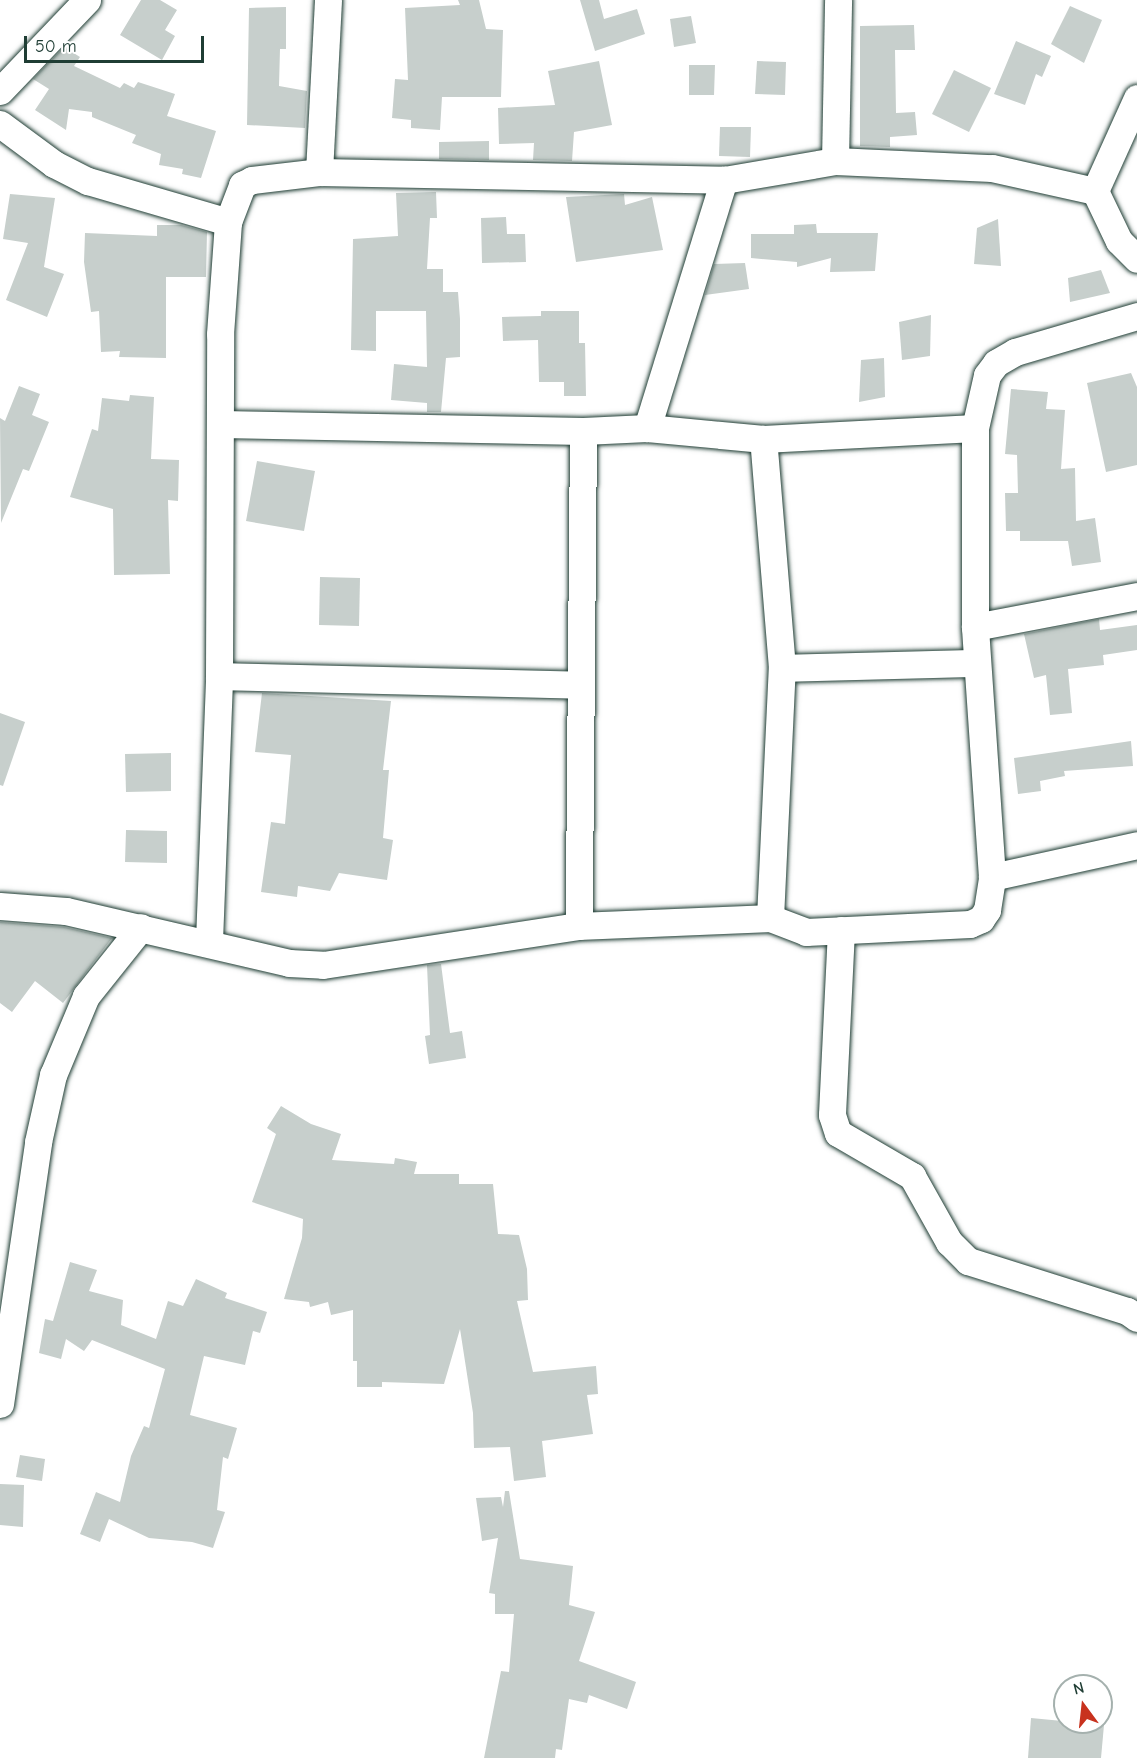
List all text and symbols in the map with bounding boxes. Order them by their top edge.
scale bar [27,24,207,62]
text: 50 m [35,36,77,57]
north arrow [1053,1674,1113,1734]
text: N [1071,1679,1086,1699]

